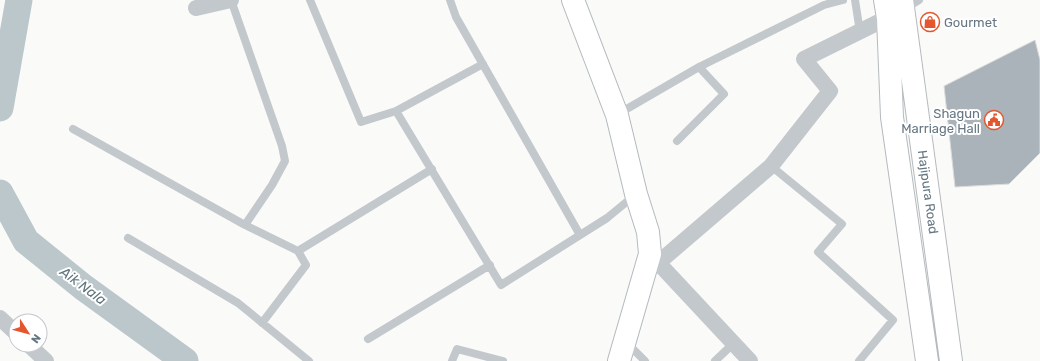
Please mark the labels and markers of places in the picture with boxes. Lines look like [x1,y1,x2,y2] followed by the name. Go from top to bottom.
[919,11,941,33] shop icon: Gourmet
[944,15,997,30] place label: Gourmet
[901,106,980,137] place label: Shagun Marriage Hall
[983,109,1005,131] public building icon: Shagun Marriage Hall

